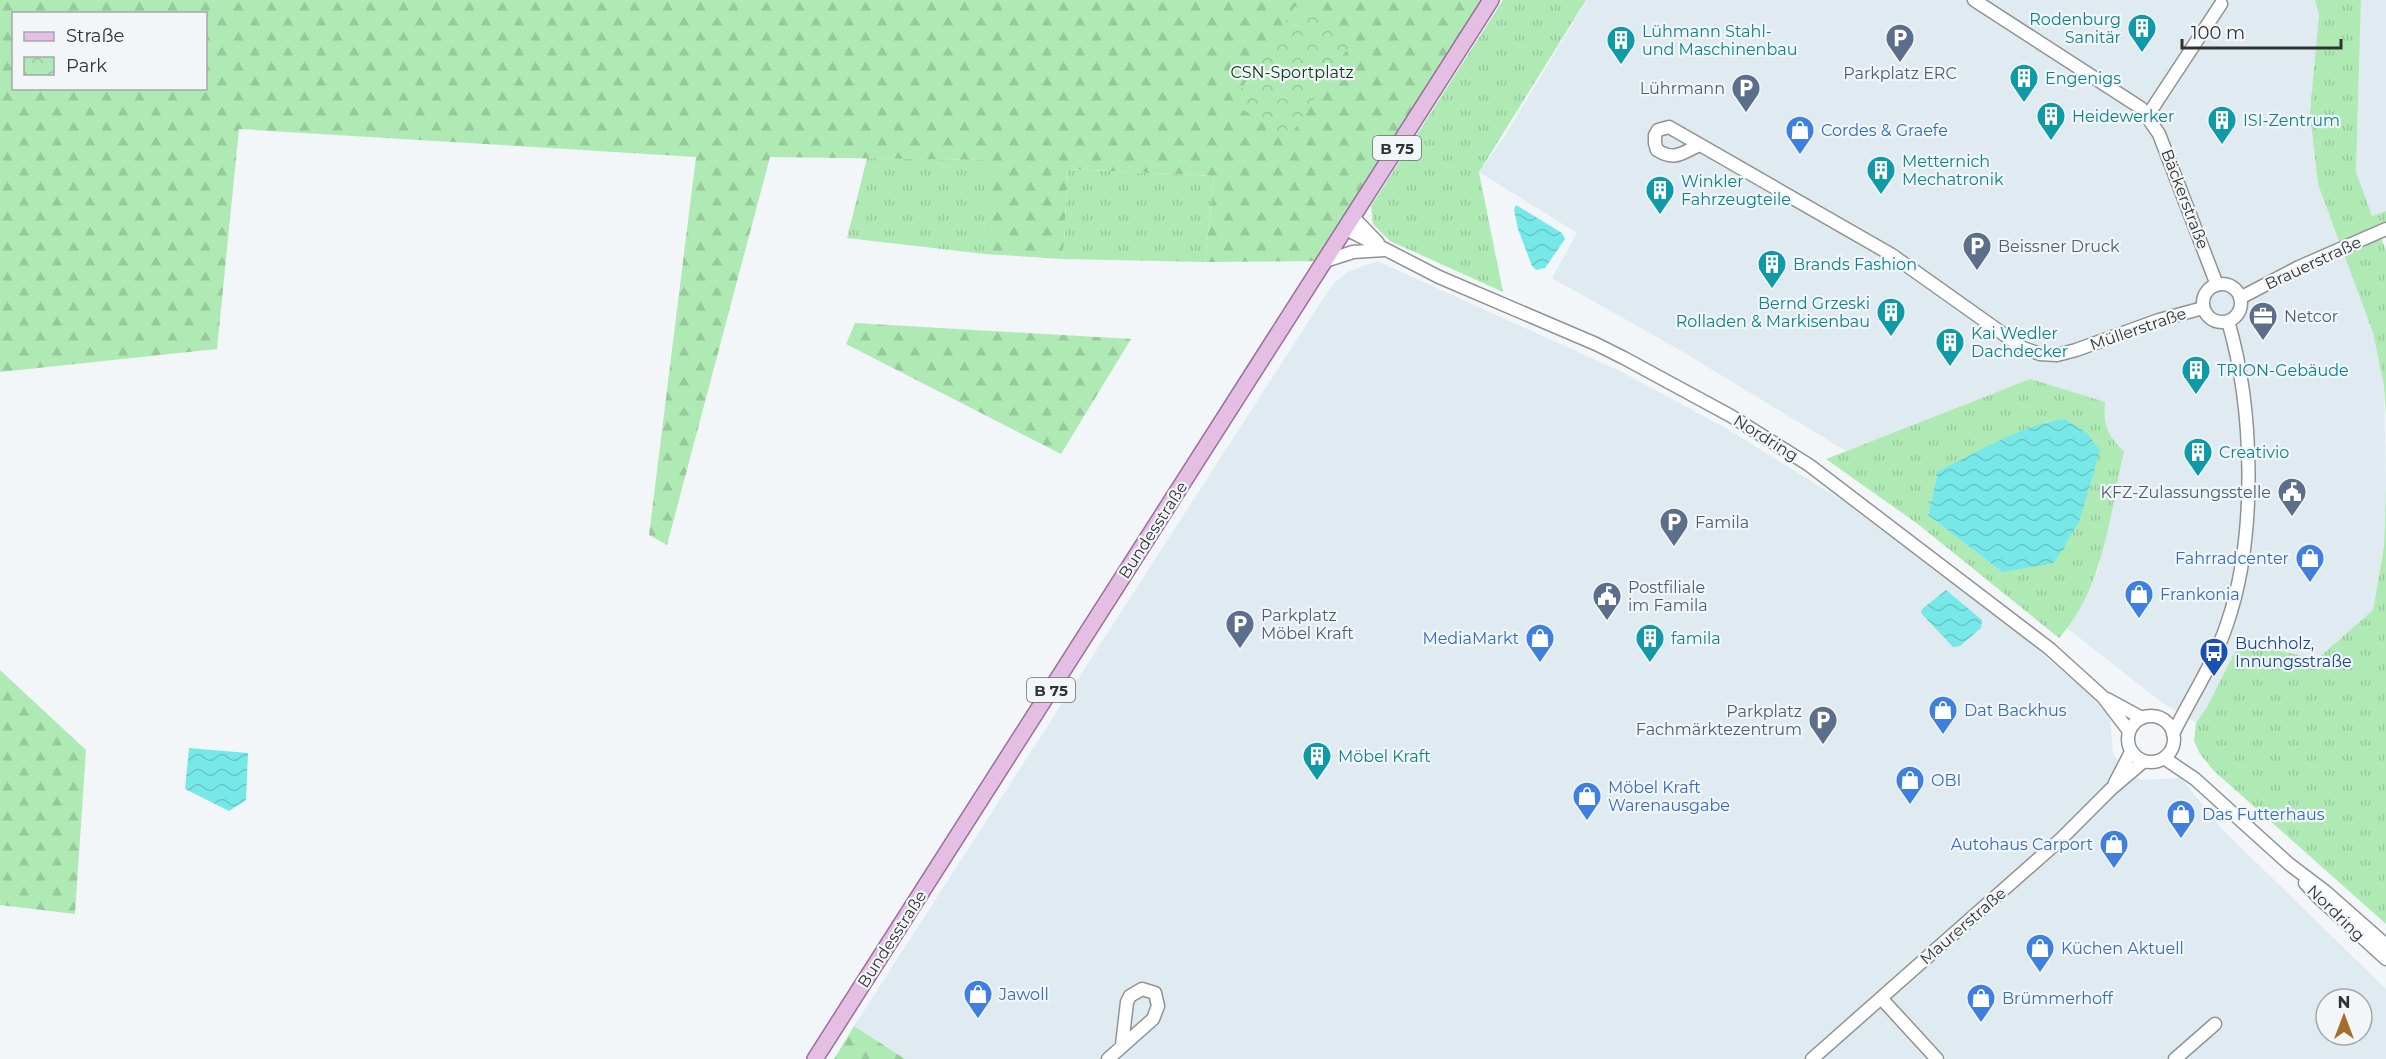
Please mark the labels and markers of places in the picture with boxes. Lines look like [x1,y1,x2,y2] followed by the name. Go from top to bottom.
[2029,10,2121,47] place label: Rodenburg Sanitär
[2126,12,2158,54] building icon: Rodenburg Sanitär
[1642,22,1797,59] place label: Lühmann Stahl- und Maschinenbau
[1884,22,1916,64] parking icon: Parkplatz ERC
[1605,24,1637,66] building icon: Lühmann Stahl- und Maschinenbau
[2008,62,2040,104] building icon: Engenigs
[1843,64,1957,83] place label: Parkplatz ERC
[2045,69,2121,88] place label: Engenigs
[1730,72,1762,114] parking icon: Lührmann
[1640,79,1725,98] place label: Lührmann
[2035,100,2067,142] building icon: Heidewerker
[2206,104,2238,146] building icon: ISI-Zentrum
[2072,107,2174,126] place label: Heidewerker
[2243,111,2340,130] place label: ISI-Zentrum
[1784,114,1816,156] shop icon: Cordes & Graefe
[1821,121,1948,140] place label: Cordes & Graefe
[1902,152,2004,189] place label: Metternich Mechatronik
[1865,154,1897,196] building icon: Metternich Mechatronik
[1681,172,1791,209] place label: Winkler Fahrzeugteile
[1644,174,1676,216] building icon: Winkler Fahrzeugteile
[1961,230,1993,272] parking icon: Beissner Druck
[1998,237,2120,256] place label: Beissner Druck
[1756,248,1788,290] building icon: Brands Fashion
[1793,255,1917,274] place label: Brands Fashion
[1676,294,1870,331] place label: Bernd Grzeski Rolladen & Markisenbau
[1875,296,1907,338] building icon: Bernd Grzeski Rolladen & Markisenbau
[2247,300,2279,342] office icon: Netcor
[2284,307,2338,326] place label: Netcor
[1971,324,2068,361] place label: Kai Wedler Dachdecker
[1934,326,1966,368] building icon: Kai Wedler Dachdecker
[2180,354,2212,396] building icon: TRION-Gebäude
[2217,361,2349,380] place label: TRION-Gebäude
[2182,436,2214,478] building icon: Creativio
[2219,443,2289,462] place label: Creativio
[2276,476,2308,518] public building icon: KFZ-Zulassungsstelle
[2101,483,2271,502] place label: KFZ-Zulassungsstelle
[1658,506,1690,548] parking icon: Famila
[1695,513,1749,532] place label: Famila
[2294,542,2326,584] shop icon: Fahrradcenter
[2175,549,2289,568] place label: Fahrradcenter
[1628,578,1708,615] place label: Postfiliale im Famila
[2123,578,2155,620] shop icon: Frankonia
[1591,580,1623,622] public building icon: Postfiliale im Famila
[2160,585,2240,604] place label: Frankonia
[1261,606,1354,643] place label: Parkplatz Möbel Kraft
[1224,608,1256,650] parking icon: Parkplatz Möbel Kraft
[1524,622,1556,664] shop icon: MediaMarkt
[1634,622,1666,664] building icon: famila
[1422,629,1519,648] place label: MediaMarkt
[1671,629,1721,648] place label: famila
[2235,634,2352,671] place label: Buchholz, Innungsstraße
[2198,636,2230,678] bus stop icon: Buchholz, Innungsstraße
[1927,694,1959,736] shop icon: Dat Backhus
[1964,701,2067,720] place label: Dat Backhus
[1636,702,1802,739] place label: Parkplatz Fachmärktezentrum
[1807,704,1839,746] parking icon: Parkplatz Fachmärktezentrum
[1301,740,1333,782] building icon: Möbel Kraft
[1338,747,1431,766] place label: Möbel Kraft
[1894,764,1926,806] shop icon: OBI
[1931,771,1961,790] place label: OBI
[1608,778,1730,815] place label: Möbel Kraft Warenausgabe
[1571,780,1603,822] shop icon: Möbel Kraft Warenausgabe
[2165,798,2197,840] shop icon: Das Futterhaus
[2202,805,2325,824] place label: Das Futterhaus
[2098,828,2130,870] shop icon: Autohaus Carport
[1951,835,2093,854] place label: Autohaus Carport
[2024,932,2056,974] shop icon: Küchen Aktuell
[2061,939,2184,958] place label: Küchen Aktuell
[962,978,994,1020] shop icon: Jawoll
[1965,982,1997,1024] shop icon: Brümmerhoff
[998,985,1049,1004] place label: Jawoll
[2002,989,2113,1008] place label: Brümmerhoff

